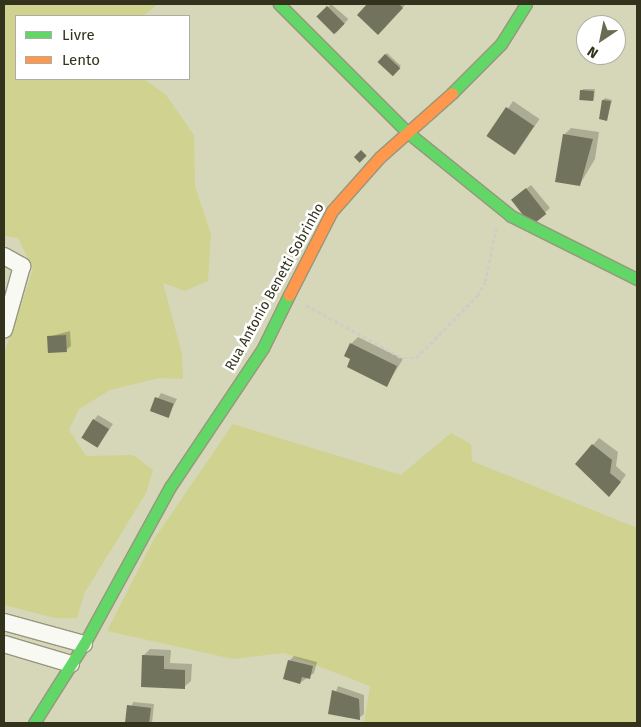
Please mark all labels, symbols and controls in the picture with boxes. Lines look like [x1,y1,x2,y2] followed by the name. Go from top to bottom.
[15,15,190,80] legend
[576,15,626,65] north arrow
[62,26,95,44] text: Livre
[584,42,602,62] text: N
[62,51,100,69] text: Lento
[222,200,328,374] street label: Rua Antonio Benetti Sobrinho

